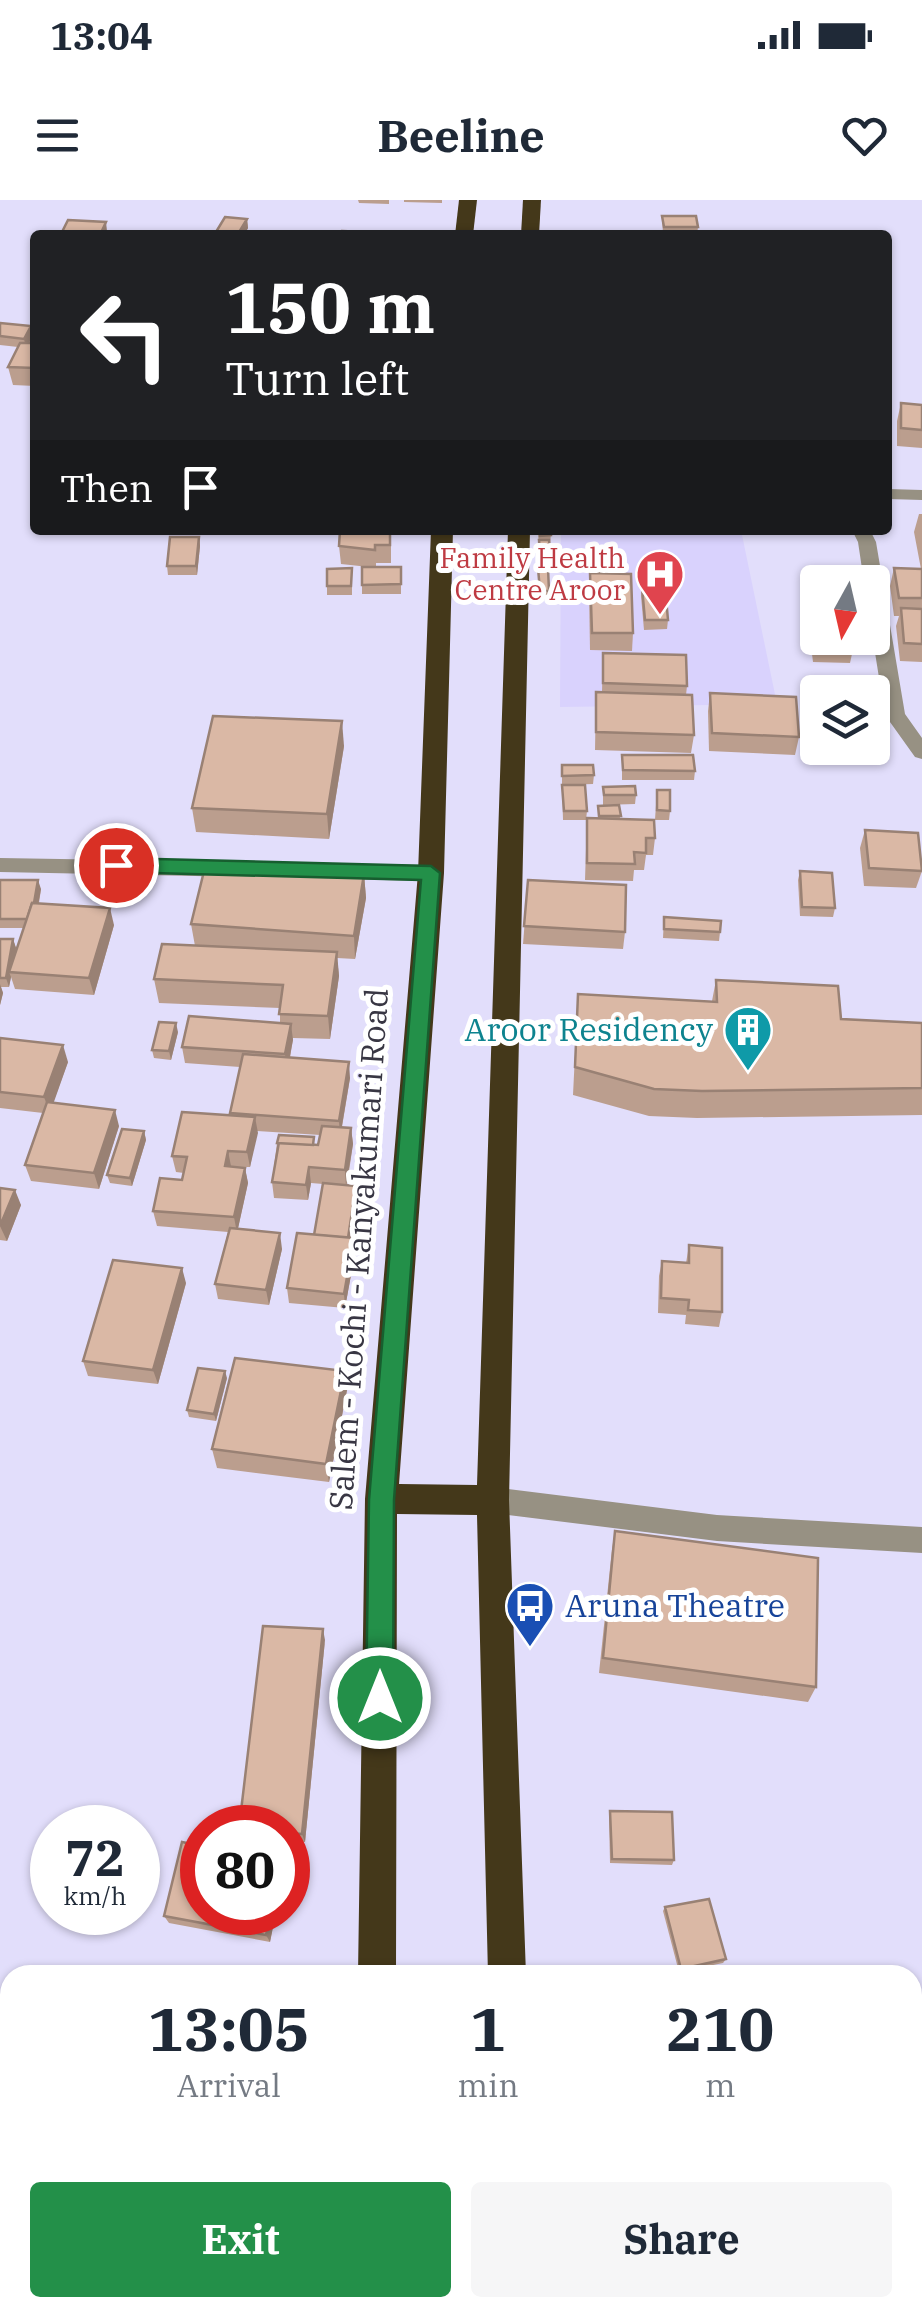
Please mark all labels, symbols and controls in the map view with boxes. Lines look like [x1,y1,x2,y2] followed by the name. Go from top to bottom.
[50,11,153,60] text: 13:04
[377,106,545,164] text: Beeline
[30,108,85,163] icon: menu
[837,108,892,163] icon: heart
[225,261,435,352] text: 150 m
[60,270,190,400] icon: left
[225,349,409,407] text: Turn left
[173,460,228,515] icon: arrive
[60,463,153,512] text: Then
[440,539,626,608] place label: Family Health Centre Aroor
[634,548,686,616] hospital icon: Family Health Centre Aroor
[800,565,890,655] north arrow
[800,565,890,765] map controls
[800,675,890,765] button: layers
[74,823,159,908] pin
[89,838,144,893] icon: arrive
[319,987,397,1511] street label: Salem - Kochi - Kanyakumari Road
[722,1004,774,1072] building icon: Aroor Residency
[464,1008,714,1050] place label: Aroor Residency
[504,1580,556,1648] bus stop icon: Aruna Theatre
[565,1584,785,1626] place label: Aruna Theatre
[328,1646,432,1750] position arrow
[180,1805,310,1935] speed limit sign: 80
[65,1825,125,1890] text: 72
[63,1879,127,1912] text: km/h
[148,1989,310,2068] text: 13:05
[470,1989,506,2068] text: 1
[666,1989,774,2068] text: 210
[177,2064,281,2106] text: Arrival
[458,2064,519,2106] text: min
[705,2064,736,2106] text: m
[30,2182,451,2297] button: Exit
[471,2182,892,2297] button: Share

